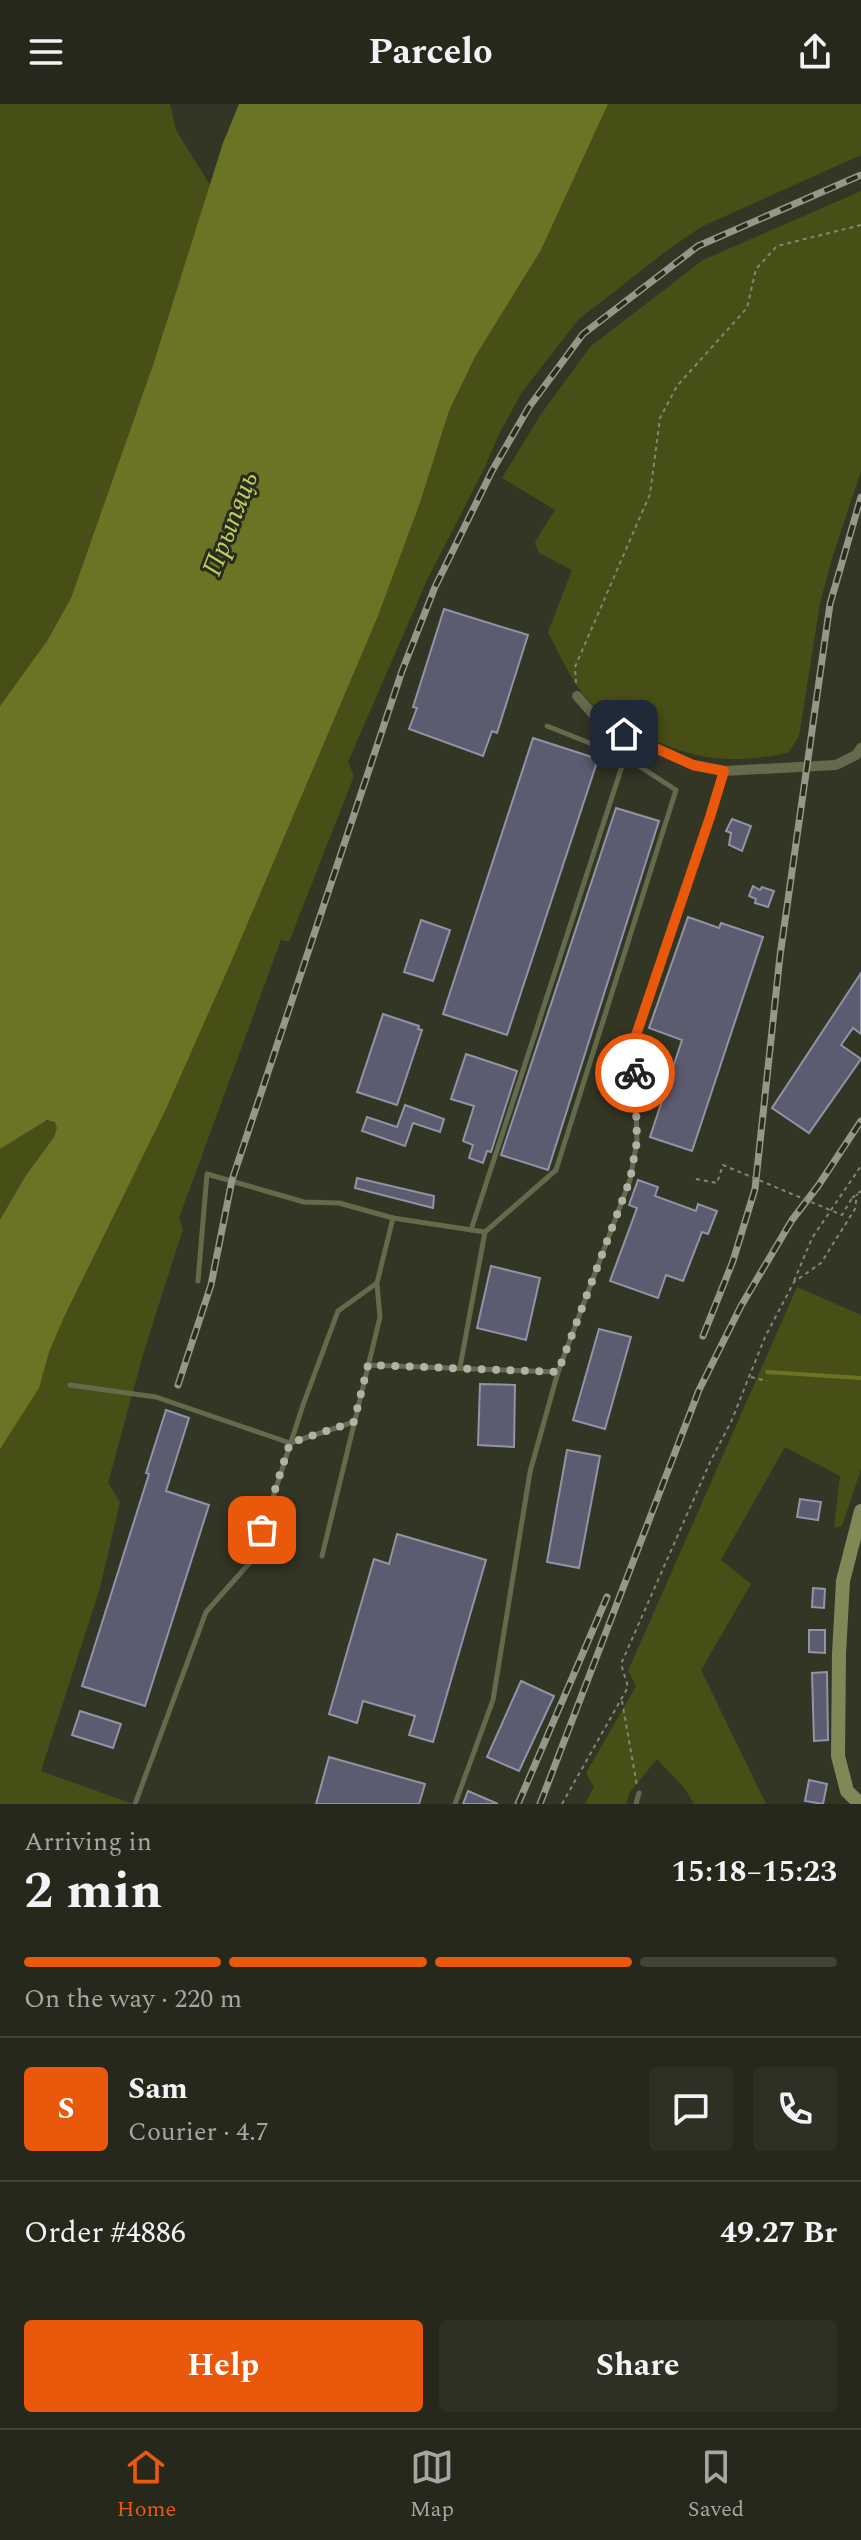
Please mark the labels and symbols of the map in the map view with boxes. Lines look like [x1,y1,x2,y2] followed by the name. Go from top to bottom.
[191,465,270,582] water label: Прыпяць
[590,700,658,768] pin
[595,1033,675,1113] courier
[228,1496,296,1564] pin

